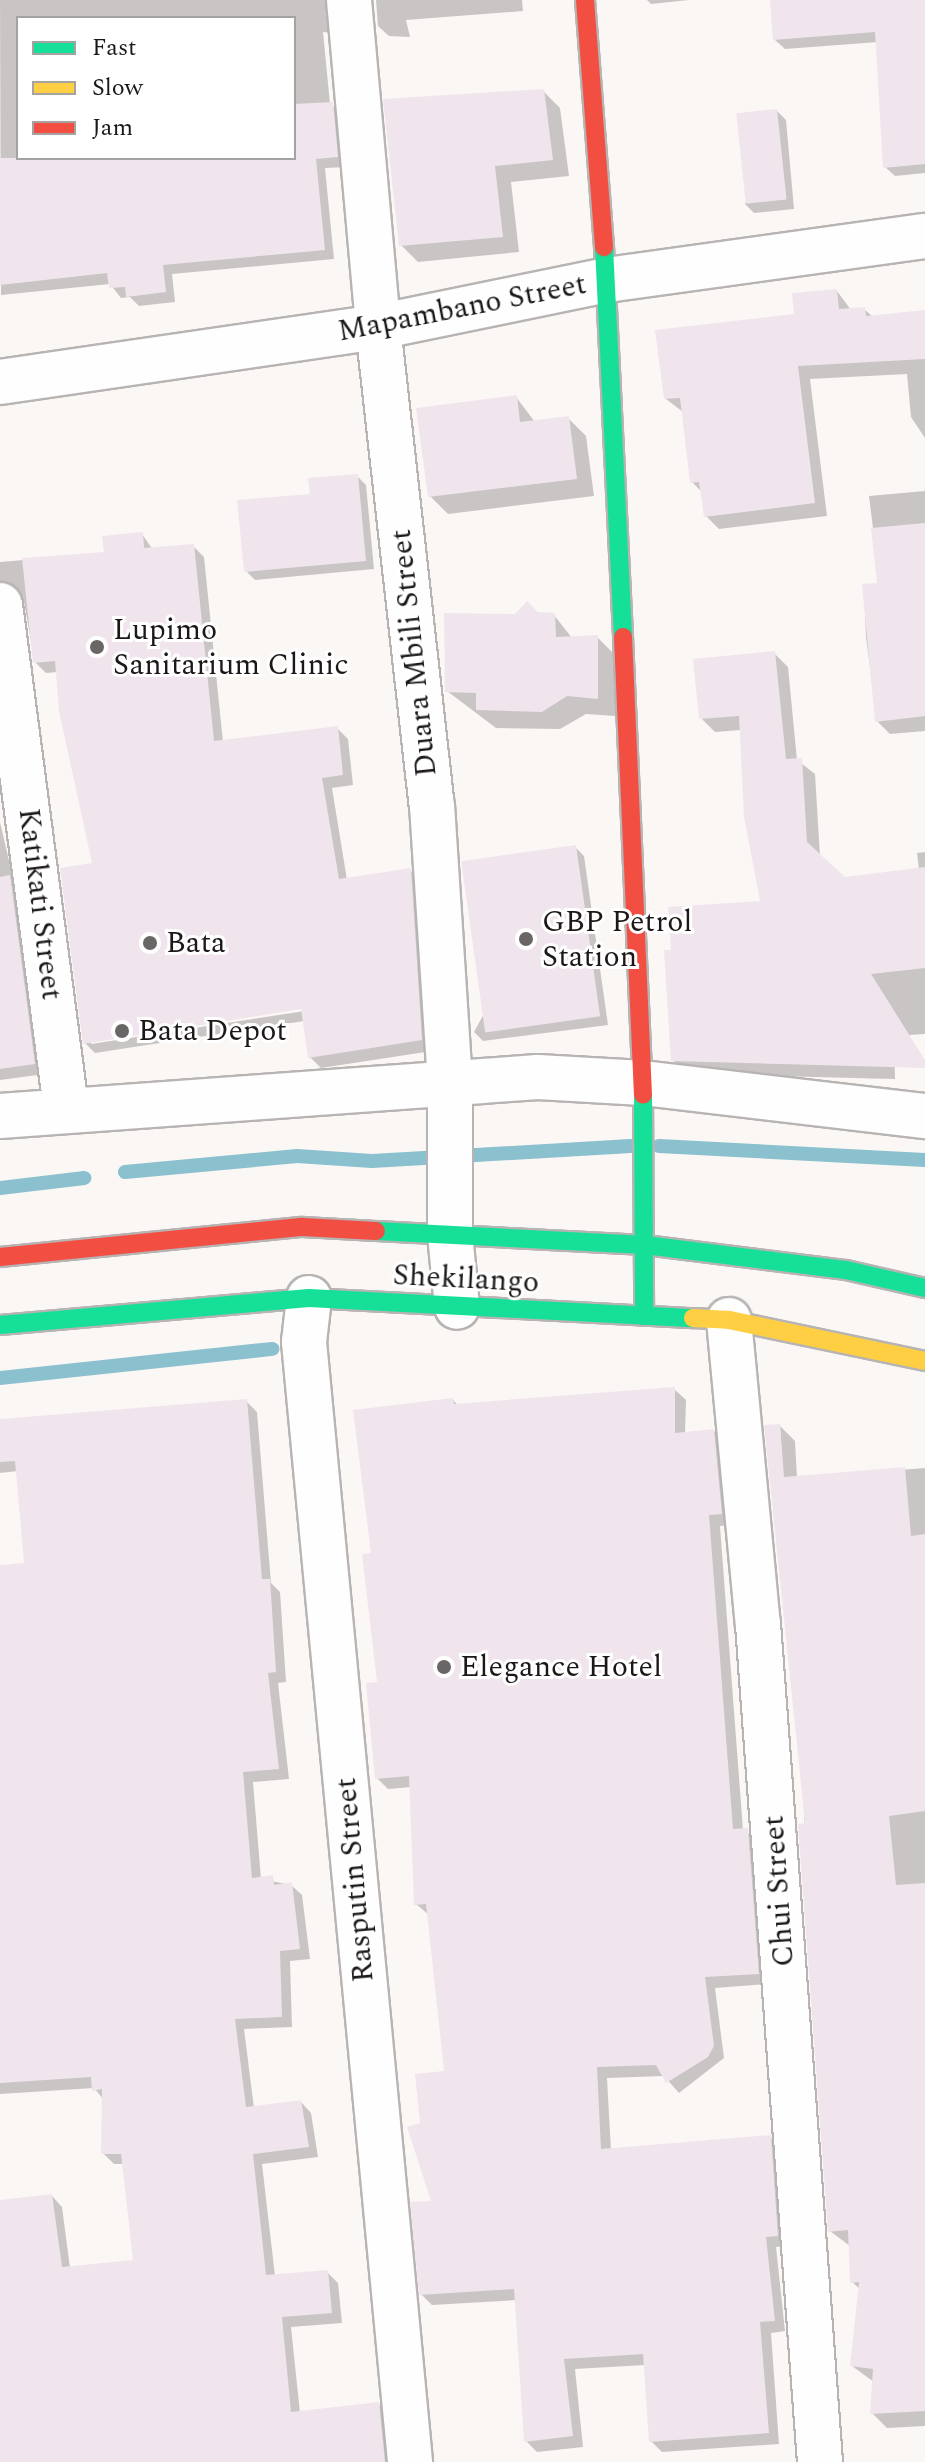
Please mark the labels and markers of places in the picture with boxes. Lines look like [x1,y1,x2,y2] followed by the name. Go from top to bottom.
[113,612,349,682] place label: Lupimo Sanitarium Clinic
[88,638,106,656] marker: Lupimo Sanitarium Clinic
[542,904,692,974] place label: GBP Petrol Station
[166,925,226,961] place label: Bata
[517,930,535,948] marker: GBP Petrol Station
[141,934,159,952] marker: Bata
[138,1013,287,1049] place label: Bata Depot
[113,1022,131,1040] marker: Bata Depot
[460,1649,662,1685] place label: Elegance Hotel
[435,1658,453,1676] marker: Elegance Hotel

